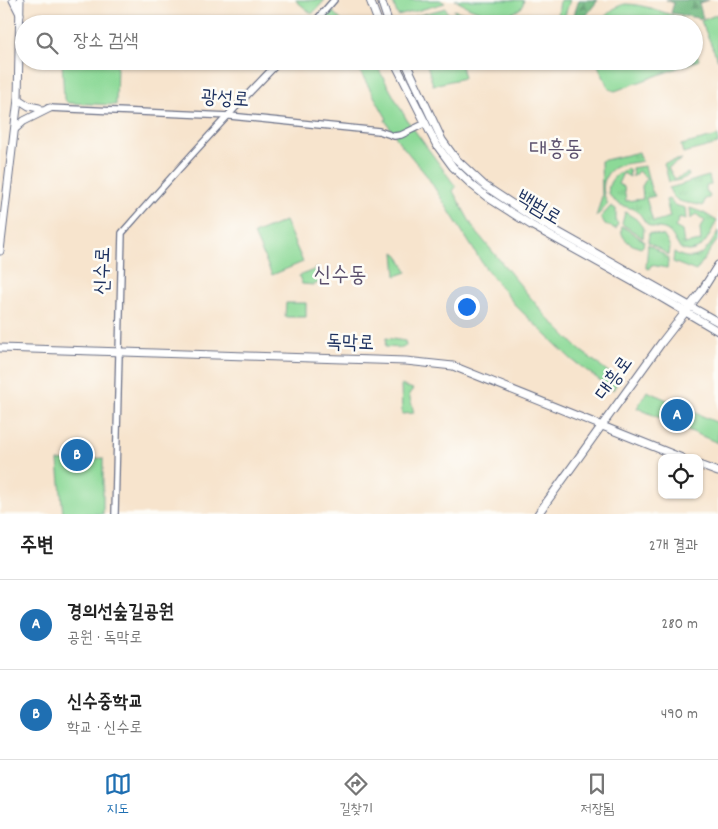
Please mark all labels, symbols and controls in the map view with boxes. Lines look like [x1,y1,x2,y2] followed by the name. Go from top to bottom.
[15,15,703,70] search box
[33,29,61,57] icon: search
[73,29,139,56] text: 장소 검색
[200,84,250,116] street label: 광성로
[529,135,583,166] district label: 대흥동
[510,185,566,233] street label: 백범로
[89,246,119,296] street label: 신수로
[313,261,367,292] district label: 신수동
[454,294,480,320] your location
[325,329,375,359] street label: 독막로
[589,351,641,407] street label: 대흥로
[661,396,693,434] pin: A
[61,436,93,474] pin: B
[658,454,703,499] map controls
[658,454,703,499] button: locate
[20,532,54,562] text: 주변
[649,535,698,558] text: 2개 결과
[67,600,174,627] text: 경의선숲길공원
[32,613,40,636] text: A
[661,613,698,636] text: 280 m
[67,627,142,650] text: 공원 · 독막로
[67,690,143,717] text: 신수중학교
[32,703,40,726] text: B
[661,703,698,726] text: 490 m
[67,717,142,740] text: 학교 · 신수로
[104,770,132,820] tab: 지도
[339,770,373,820] tab: 길찾기
[580,770,614,820] tab: 저장됨

